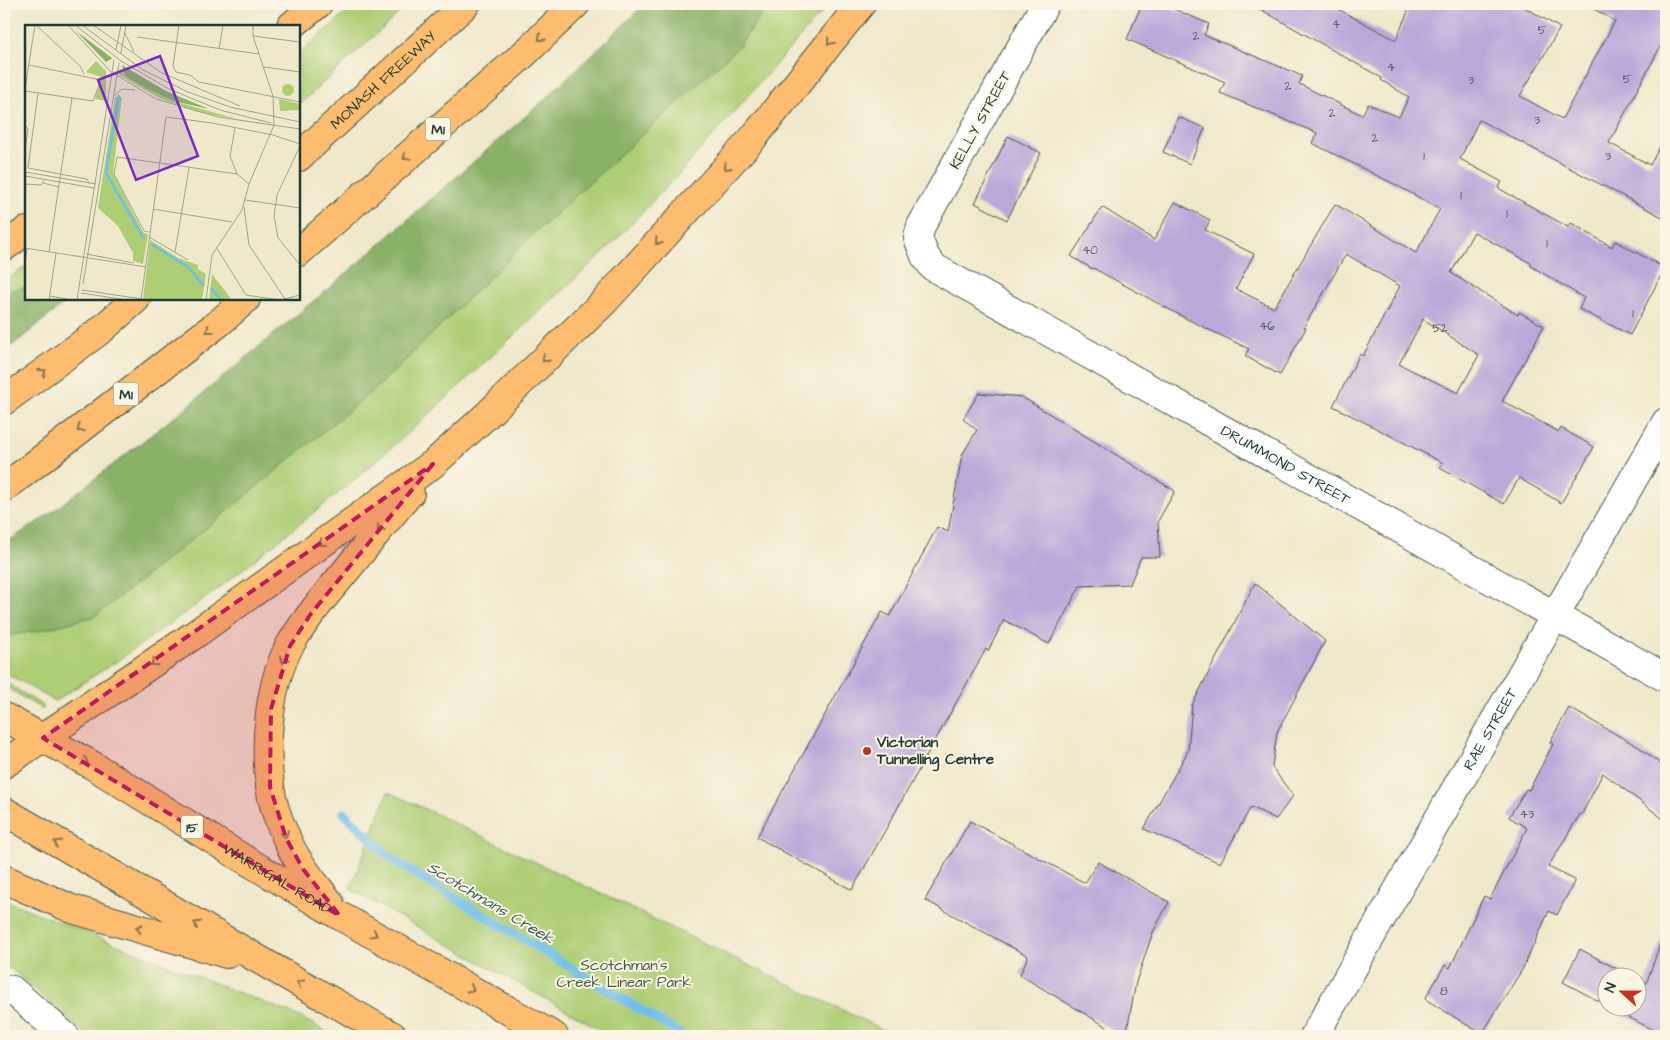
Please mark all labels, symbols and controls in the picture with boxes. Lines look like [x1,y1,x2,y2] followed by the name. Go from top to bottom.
[1332,16,1340,33] house number: 4
[1538,22,1547,39] house number: 5
[25,25,300,300] inset map
[326,26,441,134] street label: MONASH FREEWAY
[1193,28,1200,45] house number: 2
[537,32,546,41] one-way arrow
[828,36,836,45] one-way arrow
[1387,59,1395,76] house number: 4
[945,67,1016,173] street label: KELLY STREET
[1623,71,1632,88] house number: 5
[1468,72,1474,89] house number: 3
[1285,78,1292,95] house number: 2
[1329,105,1336,122] house number: 2
[1534,112,1540,129] house number: 3
[426,118,450,140] road number: M1
[1372,130,1379,147] house number: 2
[1423,148,1425,165] house number: 1
[1605,148,1611,165] house number: 3
[403,152,412,161] one-way arrow
[724,162,733,171] one-way arrow
[1460,187,1462,204] house number: 1
[1506,205,1508,222] house number: 1
[1546,235,1548,252] house number: 1
[655,237,664,246] one-way arrow
[1082,242,1098,259] house number: 40
[1632,305,1634,322] house number: 1
[1259,318,1275,335] house number: 46
[1432,320,1448,337] house number: 52
[206,325,215,333] one-way arrow
[542,353,551,362] one-way arrow
[37,369,47,378] one-way arrow
[114,382,138,406] road number: M1
[1217,420,1355,510] street label: DRUMMOND STREET
[77,424,86,432] one-way arrow
[377,523,385,532] one-way arrow
[319,538,328,546] one-way arrow
[280,655,290,663] one-way arrow
[150,657,159,666] one-way arrow
[1458,683,1523,774] street label: RAE STREET
[876,732,994,772] place label: Victorian Tunnelling Centre
[861,745,873,757] marker: Victorian Tunnelling Centre
[80,756,89,766] one-way arrow
[1520,806,1534,823] house number: 43
[181,816,203,839] road number: 15
[278,829,289,838] one-way arrow
[53,839,62,849] one-way arrow
[219,839,336,920] street label: WARRIGAL ROAD
[423,856,559,950] water label: Scotchmans Creek
[194,921,203,931] one-way arrow
[135,924,143,934] one-way arrow
[369,928,378,938] one-way arrow
[556,955,692,993] park label: Scotchman's Creek Linear Park
[1598,968,1648,1018] north arrow
[296,979,305,989] one-way arrow
[1600,980,1622,995] text: N
[466,982,475,992] one-way arrow
[1440,983,1448,1000] house number: 8

